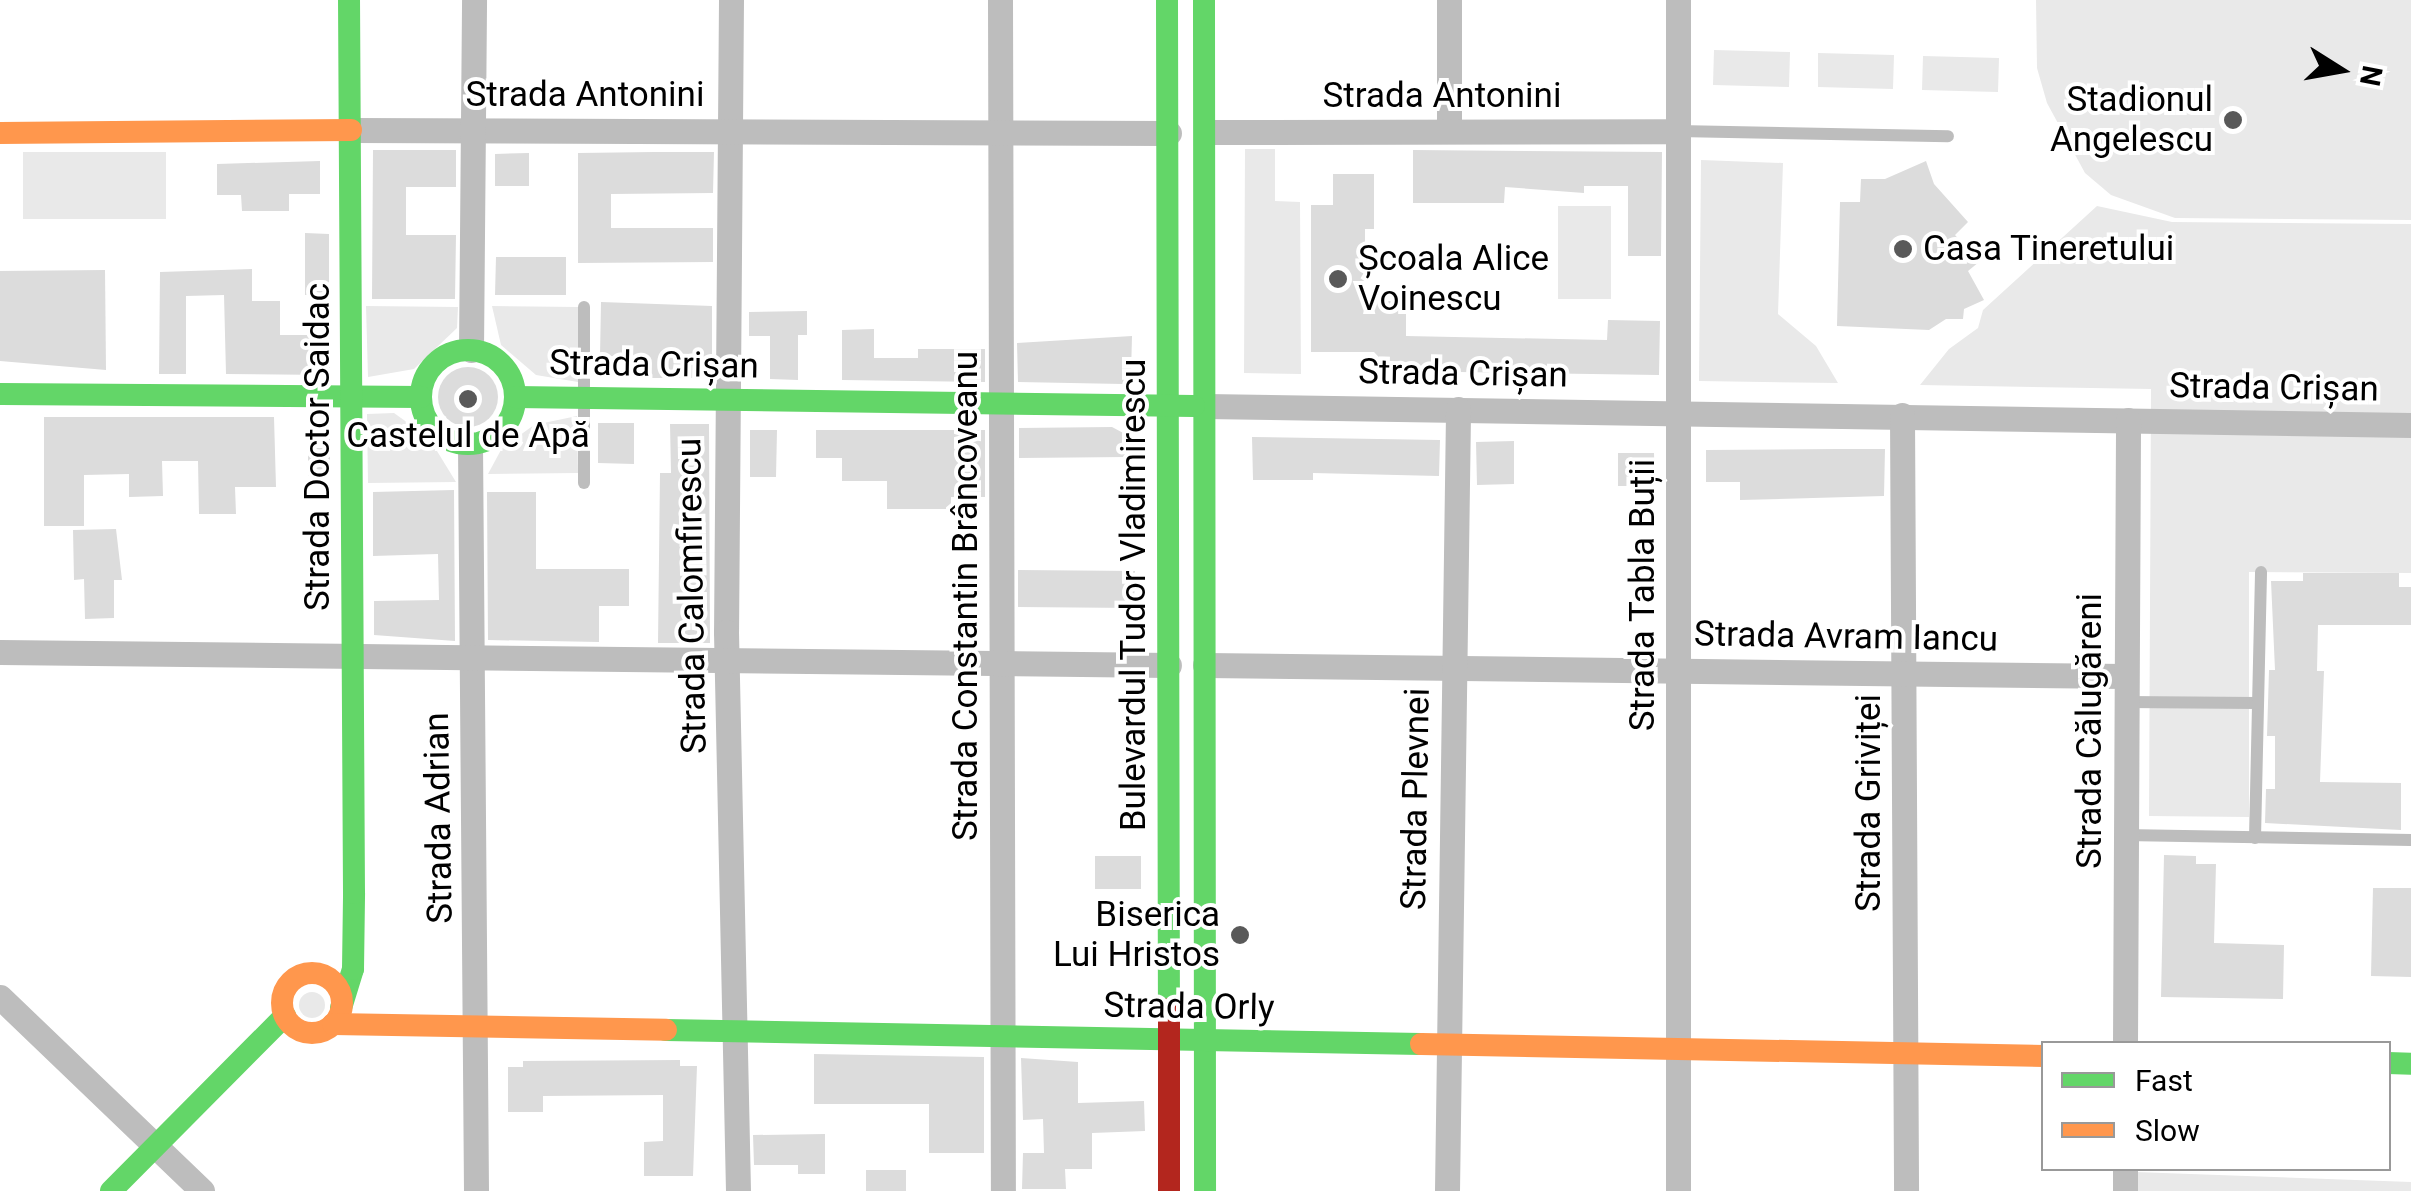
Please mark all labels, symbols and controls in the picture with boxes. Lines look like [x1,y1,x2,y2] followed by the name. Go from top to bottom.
[2291,20,2391,120] north arrow
[2353,63,2389,89] text: N
[466,74,704,116] street label: Strada Antonini
[1323,75,1561,117] street label: Strada Antonini
[2050,79,2213,161] place label: Stadionul Angelescu
[2222,109,2244,131] marker: Stadionul Angelescu
[1923,228,2175,270] place label: Casa Tineretului
[1358,238,1549,320] place label: Școala Alice Voinescu
[1892,238,1914,260] marker: Casa Tineretului
[1327,268,1349,290] marker: Școala Alice Voinescu
[297,283,339,611] street label: Strada Doctor Saidac
[549,342,759,388] street label: Strada Crișan
[945,351,987,841] street label: Strada Constantin Brâncoveanu
[1358,351,1568,397] street label: Strada Crișan
[1113,358,1155,832] street label: Bulevardul Tudor Vladimirescu
[2169,365,2379,411] street label: Strada Crișan
[457,388,479,410] marker: Castelul de Apă
[346,415,590,457] place label: Castelul de Apă
[668,438,716,754] street label: Strada Calomfirescu
[1622,458,1664,732] street label: Strada Tabla Buții
[2069,593,2111,869] street label: Strada Călugăreni
[1694,613,1998,661] street label: Strada Avram Iancu
[1393,688,1439,910] street label: Strada Plevnei
[1848,694,1890,912] street label: Strada Griviței
[416,712,462,924] street label: Strada Adrian
[1053,894,1220,976] place label: Biserica Lui Hristos
[1229,924,1251,946] marker: Biserica Lui Hristos
[1103,985,1275,1029] street label: Strada Orly
[2041,1041,2391,1171] legend
[2135,1063,2193,1098] text: Fast
[2135,1113,2200,1148] text: Slow

